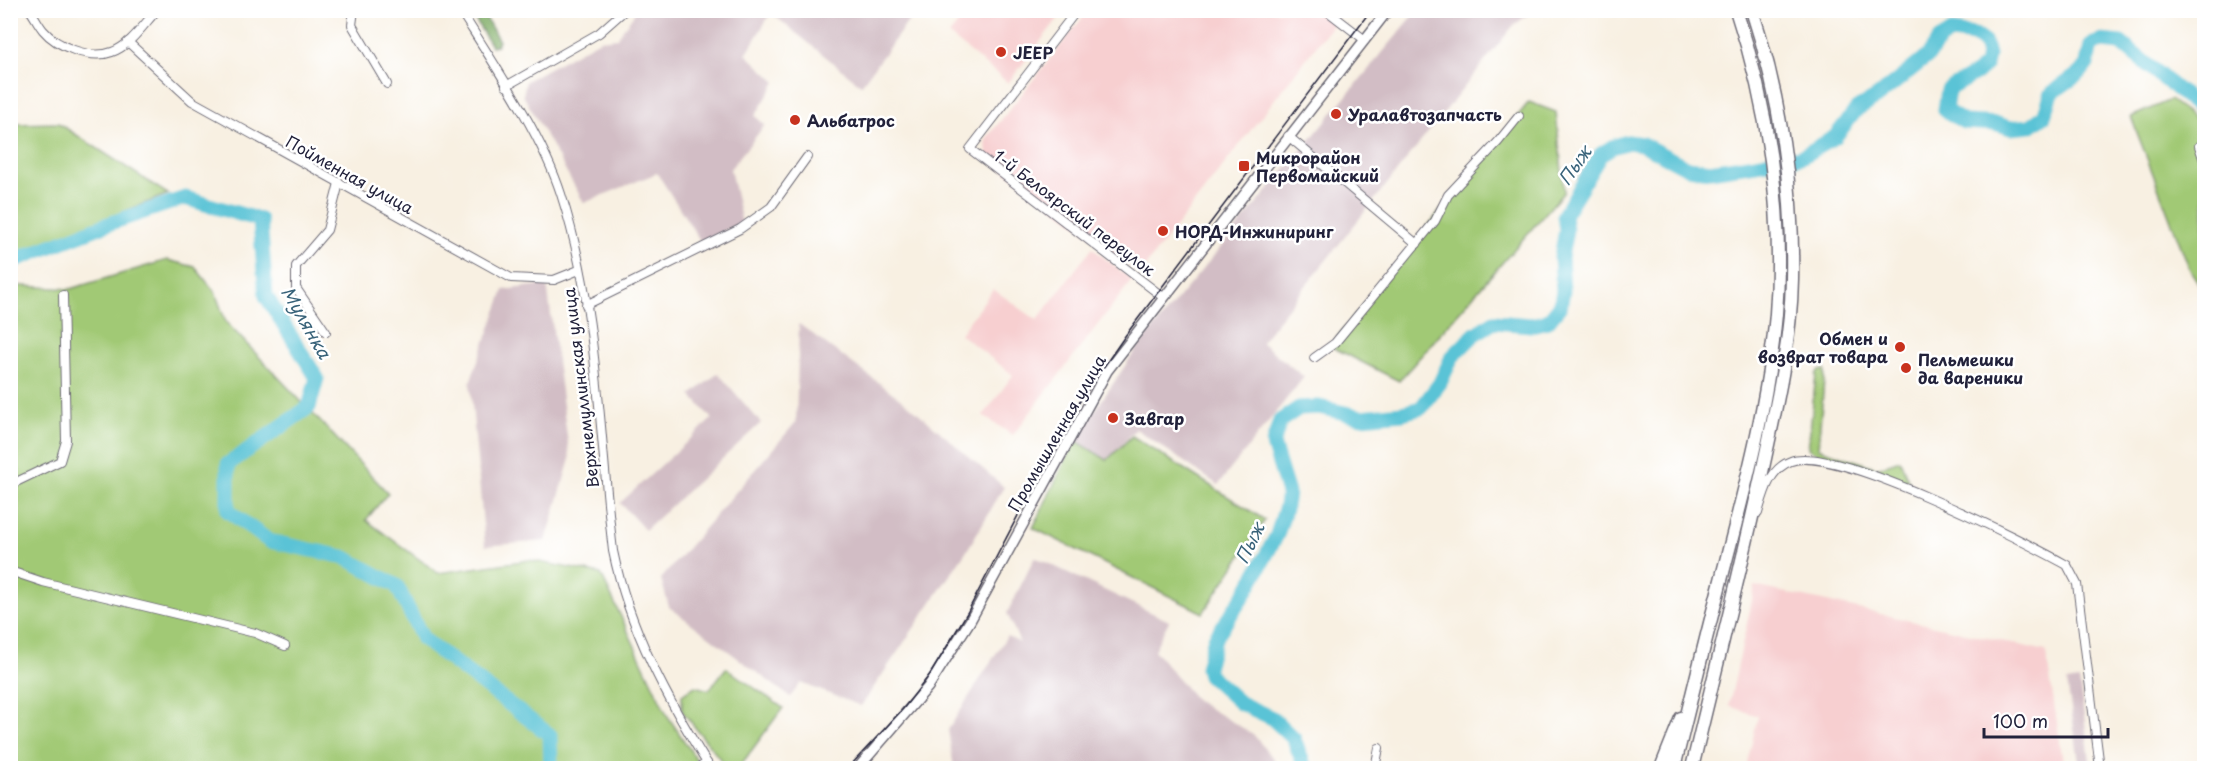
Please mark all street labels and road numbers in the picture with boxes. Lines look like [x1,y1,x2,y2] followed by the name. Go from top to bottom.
[282,129,418,219] street label: Пойменная улица
[989,143,1161,281] street label: 1-й Белоярский переулок
[556,287,604,489] street label: Верхнемуллинская улица
[1001,350,1111,516] street label: Промышленная улица

